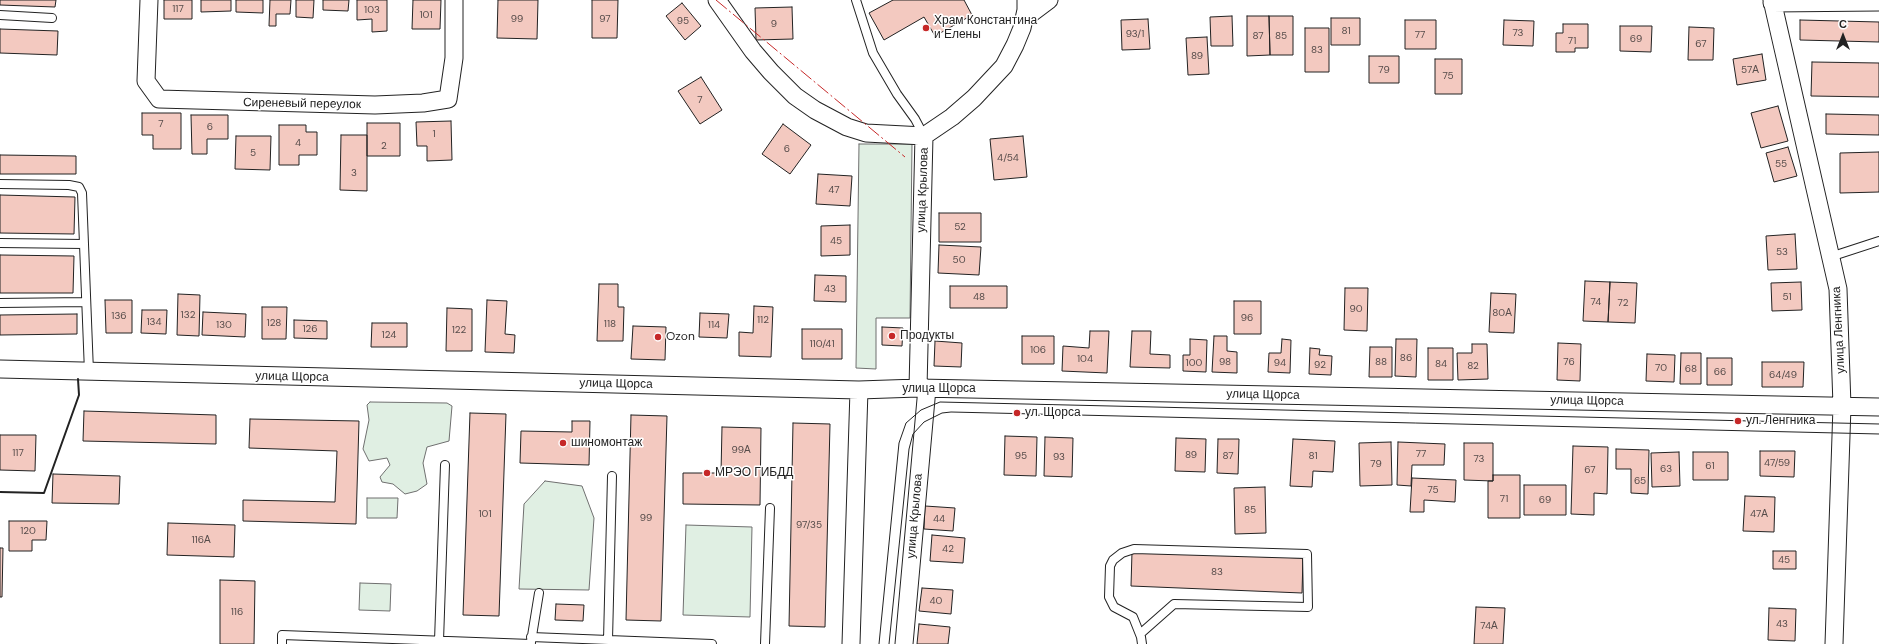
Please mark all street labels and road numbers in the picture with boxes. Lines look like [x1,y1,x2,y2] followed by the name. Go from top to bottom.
[243,96,361,112] street label: Сиреневый переулок
[914,147,932,233] street label: улица Крылова
[1830,286,1848,374] street label: улица Ленгника
[255,369,329,385] street label: улица Щорса
[579,376,653,392] street label: улица Щорса
[902,382,976,396] street label: улица Щорса
[1226,387,1300,403] street label: улица Щорса
[1550,393,1624,409] street label: улица Щорса
[904,473,926,559] street label: улица Крылова

